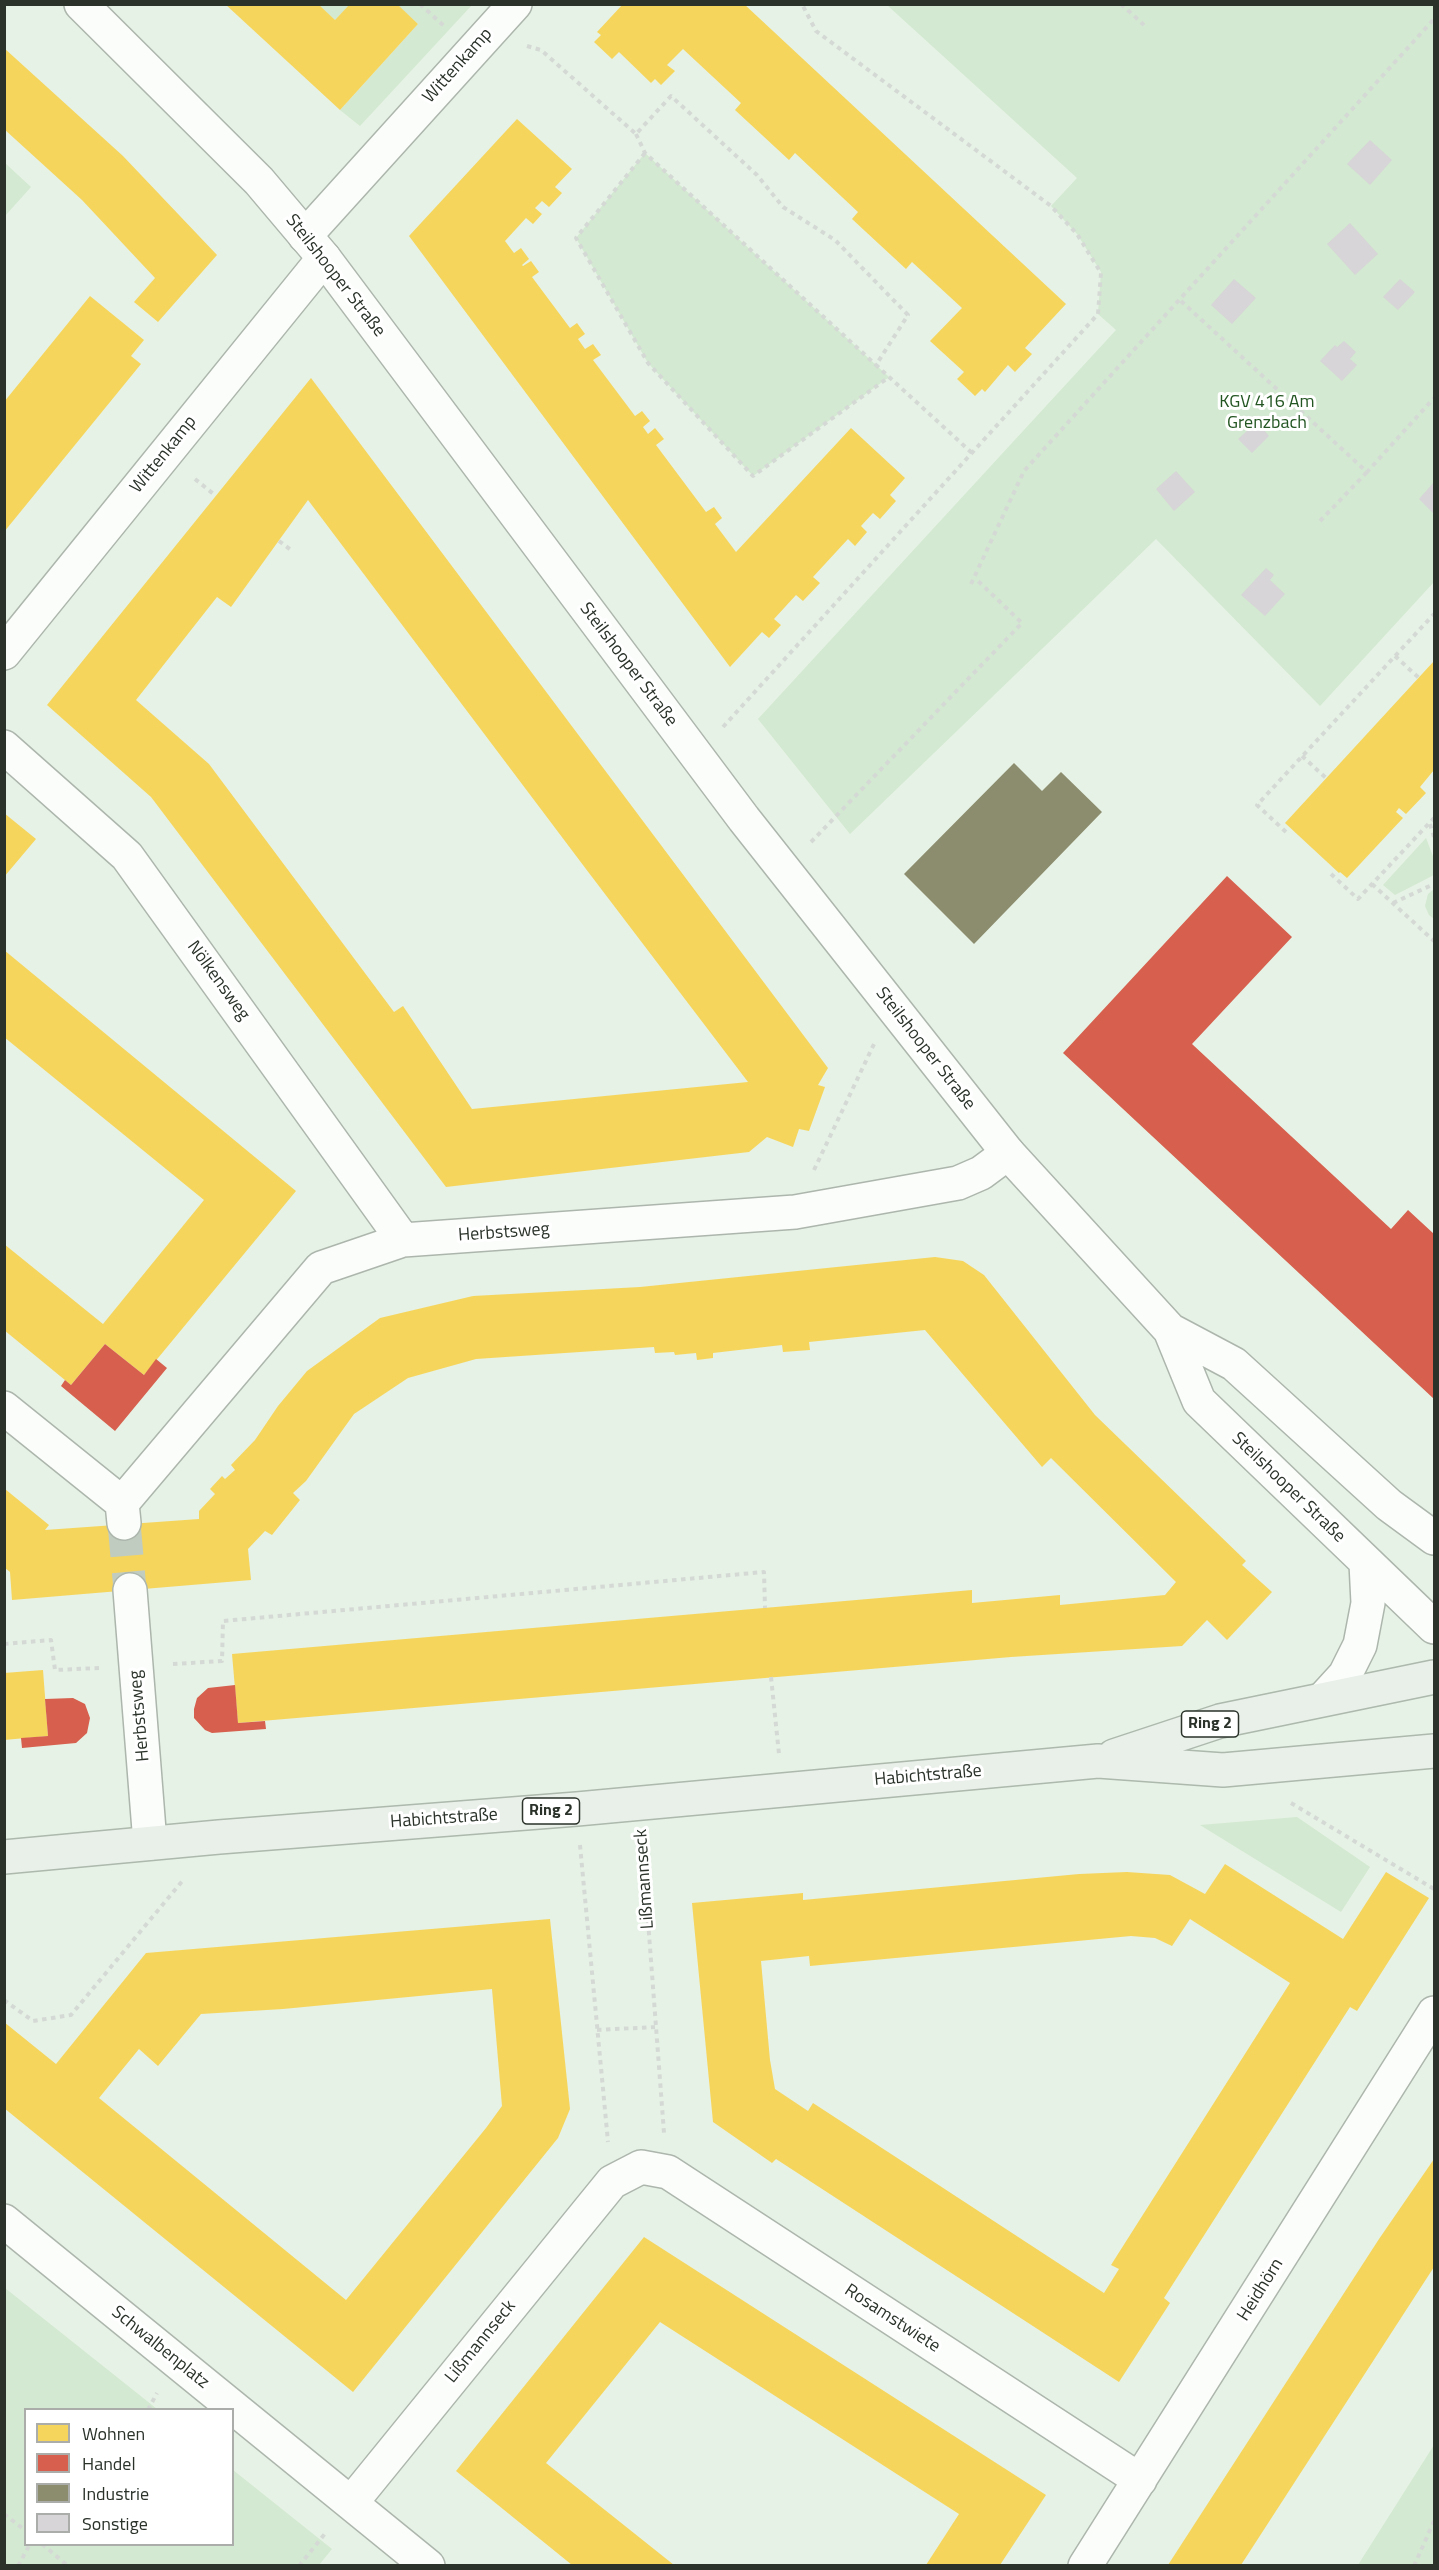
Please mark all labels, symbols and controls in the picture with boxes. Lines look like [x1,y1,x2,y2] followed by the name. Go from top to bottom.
[419,24,497,108] street label: Wittenkamp
[280,210,390,342] street label: Steilshooper Straße
[1219,392,1315,434] park label: KGV 416 Am Grenzbach
[126,412,202,498] street label: Wittenkamp
[574,599,682,731] street label: Steilshooper Straße
[182,937,254,1025] street label: Nölkensweg
[870,983,980,1115] street label: Steilshooper Straße
[457,1219,551,1247] street label: Herbstsweg
[1227,1428,1349,1548] street label: Steilshooper Straße
[125,1669,155,1763] street label: Herbstsweg
[1182,1711,1238,1737] road number: Ring 2
[873,1761,983,1791] street label: Habichtstraße
[522,1798,580,1824] road number: Ring 2
[390,1804,498,1834] street label: Habichtstraße
[631,1828,659,1930] street label: Lißmannseck
[1233,2255,1289,2325] street label: Heidhörn
[840,2280,944,2358] street label: Rosamstwiete
[441,2296,521,2388] street label: Lißmannseck
[107,2302,213,2394] street label: Schwalbenplatz
[24,2408,234,2546] legend
[82,2420,145,2447] text: Wohnen
[82,2450,136,2477] text: Handel
[82,2480,149,2507] text: Industrie
[82,2510,148,2537] text: Sonstige

